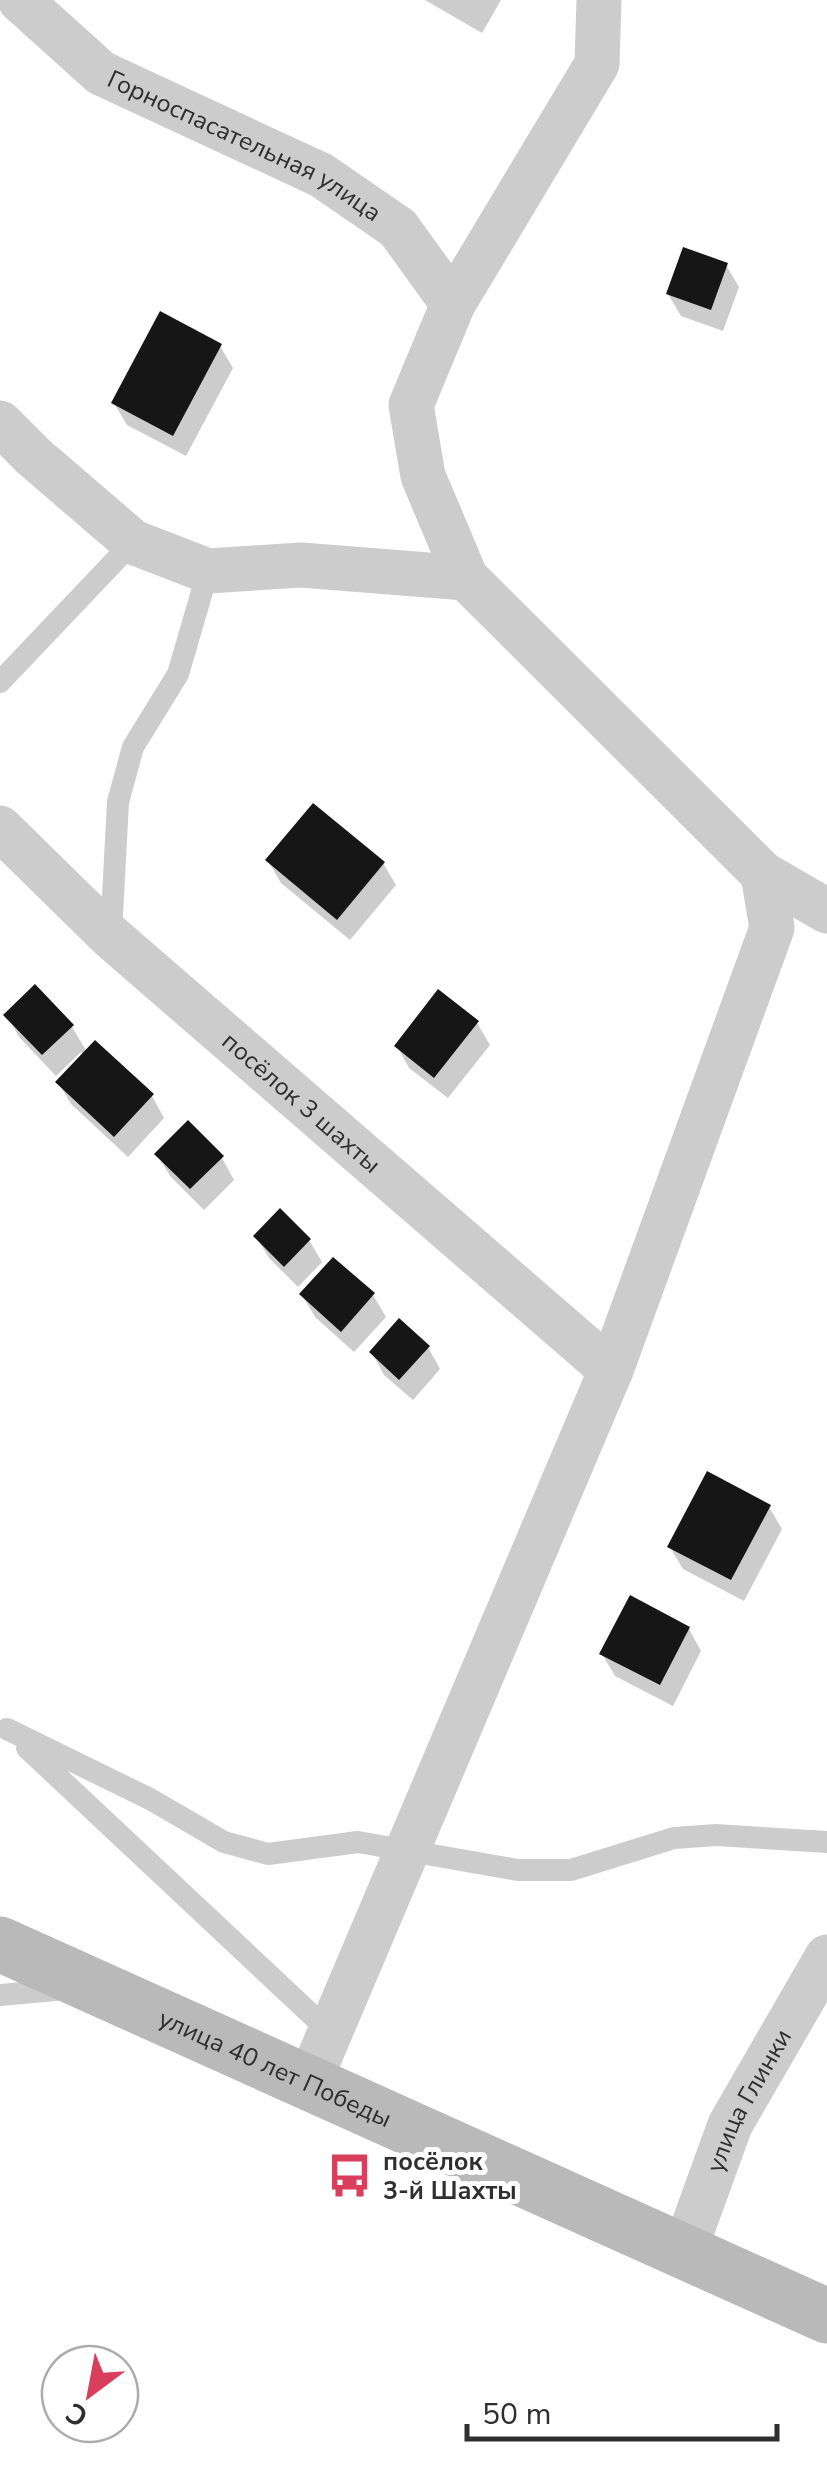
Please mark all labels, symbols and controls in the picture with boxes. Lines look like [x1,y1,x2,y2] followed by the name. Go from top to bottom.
[102,62,388,230] street label: Горноспасательная улица
[214,1025,388,1181] street label: посёлок 3 шахты
[153,2002,397,2136] street label: улица 40 лет Победы
[698,2023,800,2177] street label: улица Глинки
[383,2145,517,2208] place label: посёлок 3-й Шахты
[326,2151,374,2199] bus stop icon: посёлок 3-й Шахты
[40,2344,140,2444] north arrow
[467,2379,777,2441] scale bar
[59,2393,95,2436] text: С
[482,2394,551,2435] text: 50 m

